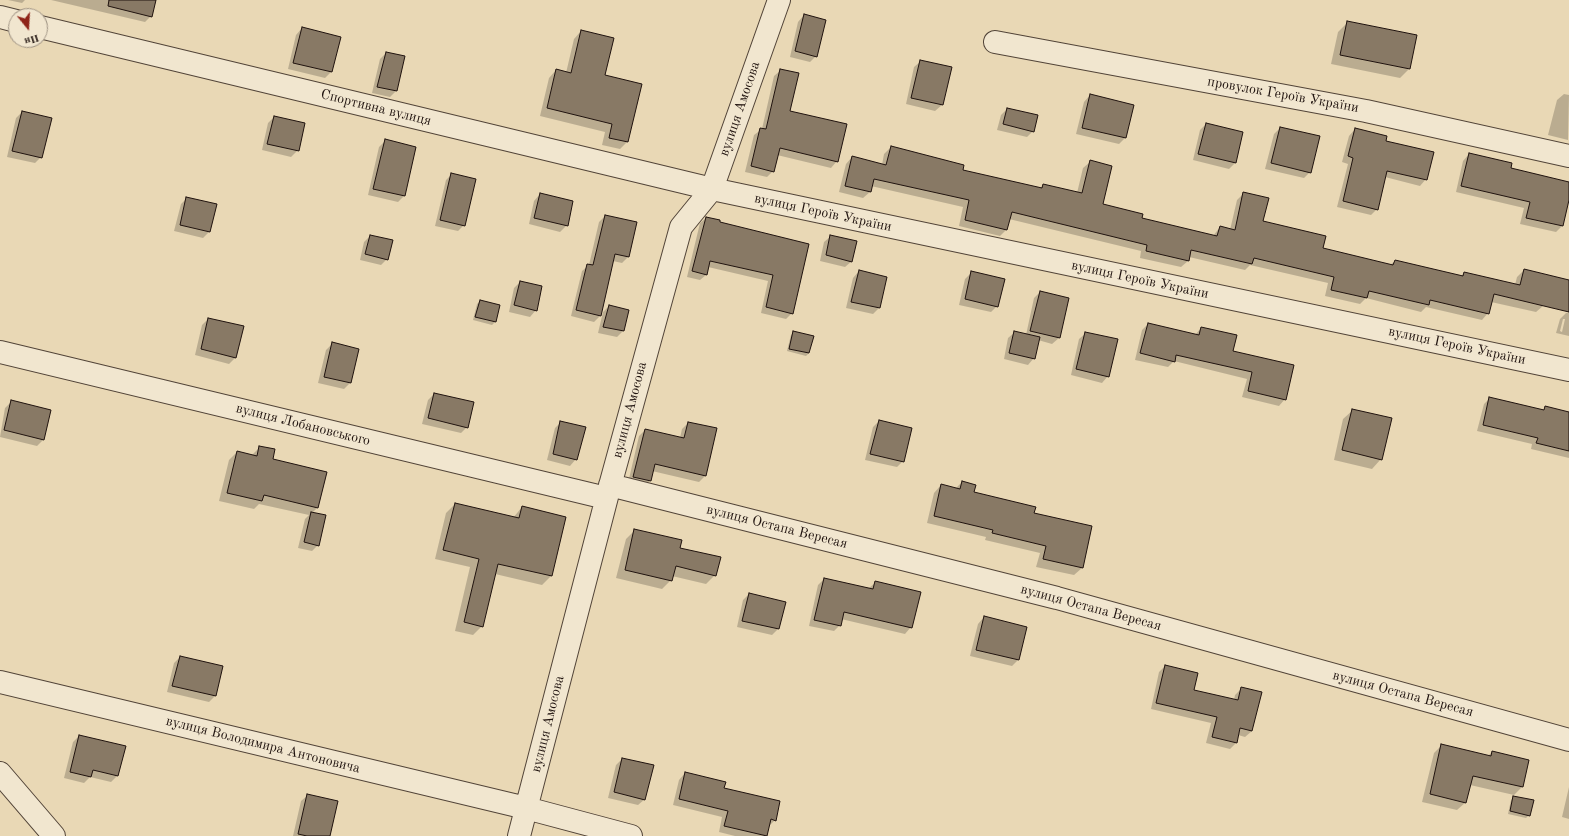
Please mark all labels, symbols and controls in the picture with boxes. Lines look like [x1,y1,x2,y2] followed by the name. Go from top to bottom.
[8,8,48,48] north arrow
[23,31,40,47] text: Пн
[716,59,764,159] street label: вулиця Амосова
[1206,73,1360,117] street label: провулок Героїв України
[319,86,433,130] street label: Спортивна вулиця
[753,190,893,236] street label: вулиця Героїв України
[1070,257,1210,303] street label: вулиця Героїв України
[1387,323,1527,369] street label: вулиця Героїв України
[609,360,651,460] street label: вулиця Амосова
[234,400,372,450] street label: вулиця Лобановського
[705,501,849,553] street label: вулиця Остапа Вересая
[1019,581,1163,635] street label: вулиця Остапа Вересая
[1331,667,1475,721] street label: вулиця Остапа Вересая
[528,674,568,774] street label: вулиця Амосова
[164,713,362,777] street label: вулиця Володимира Антоновича

